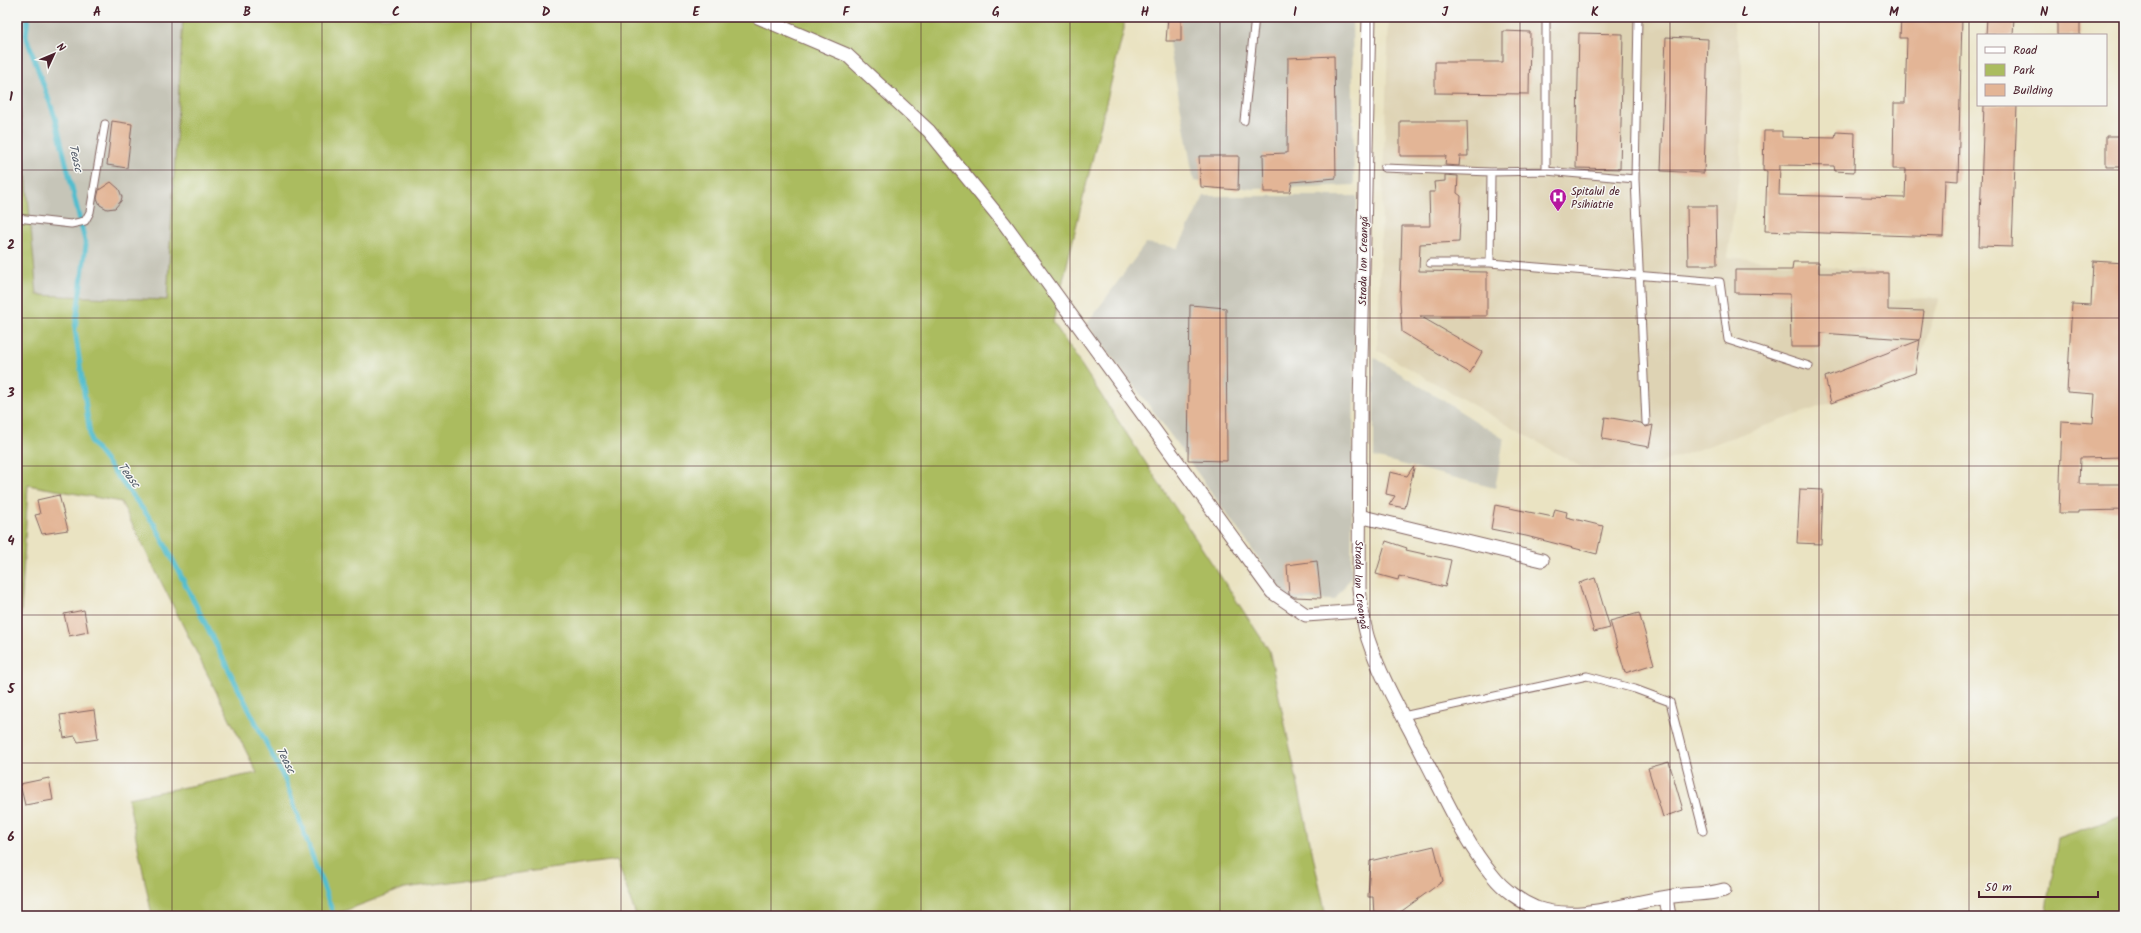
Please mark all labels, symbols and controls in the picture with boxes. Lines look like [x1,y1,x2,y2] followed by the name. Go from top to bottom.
[93,2,101,23] text: A
[243,2,251,23] text: B
[392,2,400,23] text: C
[542,2,551,23] text: D
[692,2,700,23] text: E
[842,2,850,23] text: F
[992,2,1000,23] text: G
[1141,2,1150,23] text: H
[1293,2,1297,23] text: I
[1442,2,1449,23] text: J
[1591,2,1599,23] text: K
[1741,2,1749,23] text: L
[1889,2,1899,23] text: M
[2040,2,2049,23] text: N
[34,34,74,74] north arrow
[1977,34,2107,106] legend
[52,39,69,57] text: N
[2013,41,2038,60] text: Road
[2013,61,2035,80] text: Park
[2013,81,2053,100] text: Building
[9,87,13,108] text: 1
[63,142,88,175] water label: Teasc
[1571,183,1620,214] place label: Spitalul de Psihiatrie
[1548,187,1568,212] hospital icon: Spitalul de Psihiatrie
[1354,214,1374,306] street label: Strada Ion Creangă
[7,235,15,256] text: 2
[6,383,15,404] text: 3
[113,458,146,493] water label: Teasc
[7,531,15,552] text: 4
[1349,540,1373,633] street label: Strada Ion Creangă
[7,679,16,700] text: 5
[271,743,301,778] water label: Teasc
[7,827,15,848] text: 6
[1979,873,2098,899] scale bar
[1985,878,2012,897] text: 50 m

